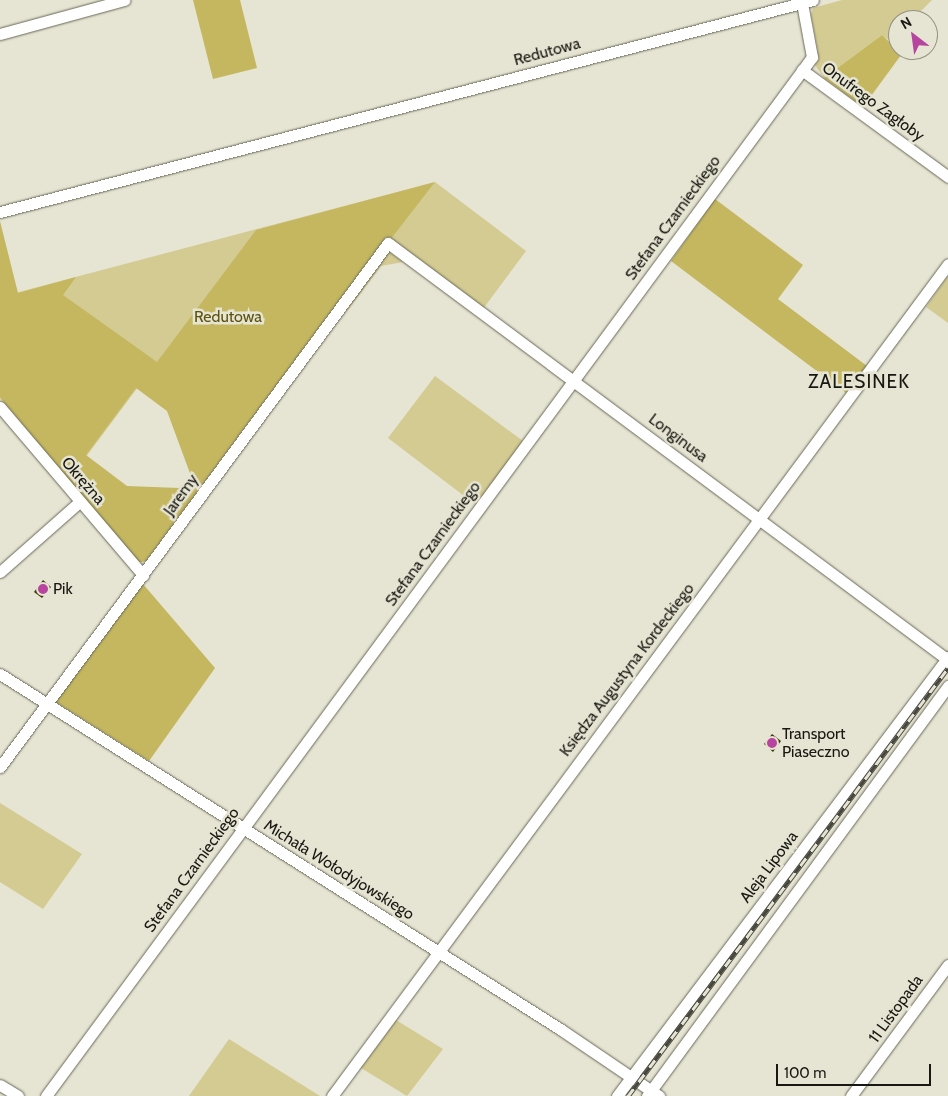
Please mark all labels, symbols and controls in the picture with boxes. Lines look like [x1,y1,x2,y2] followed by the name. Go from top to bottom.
[888,10,938,60] north arrow
[897,13,915,33] text: N
[512,34,582,70] street label: Redutowa
[818,58,928,146] street label: Onufrego Zagłoby
[621,152,725,284] street label: Stefana Czarnieckiego
[194,307,262,327] park label: Redutowa
[807,371,911,393] district label: ZALESINEK
[645,410,711,466] street label: Longinusa
[57,453,109,509] street label: Okrężna
[160,471,202,519] street label: Jaremy
[381,478,485,610] street label: Stefana Czarnieckiego
[53,579,73,599] place label: Pik
[556,580,698,760] street label: Księdza Augustyna Kordeckiego
[37,583,49,595] marker: Pik
[782,724,849,762] place label: Transport Piaseczno
[766,737,778,749] marker: Transport Piaseczno
[140,804,244,936] street label: Stefana Czarnieckiego
[260,816,418,924] street label: Michała Wołodyjowskiego
[736,827,802,907] street label: Aleja Lipowa
[865,971,927,1047] street label: 11 Listopada
[778,1054,933,1086] scale bar
[784,1064,826,1082] text: 100 m

